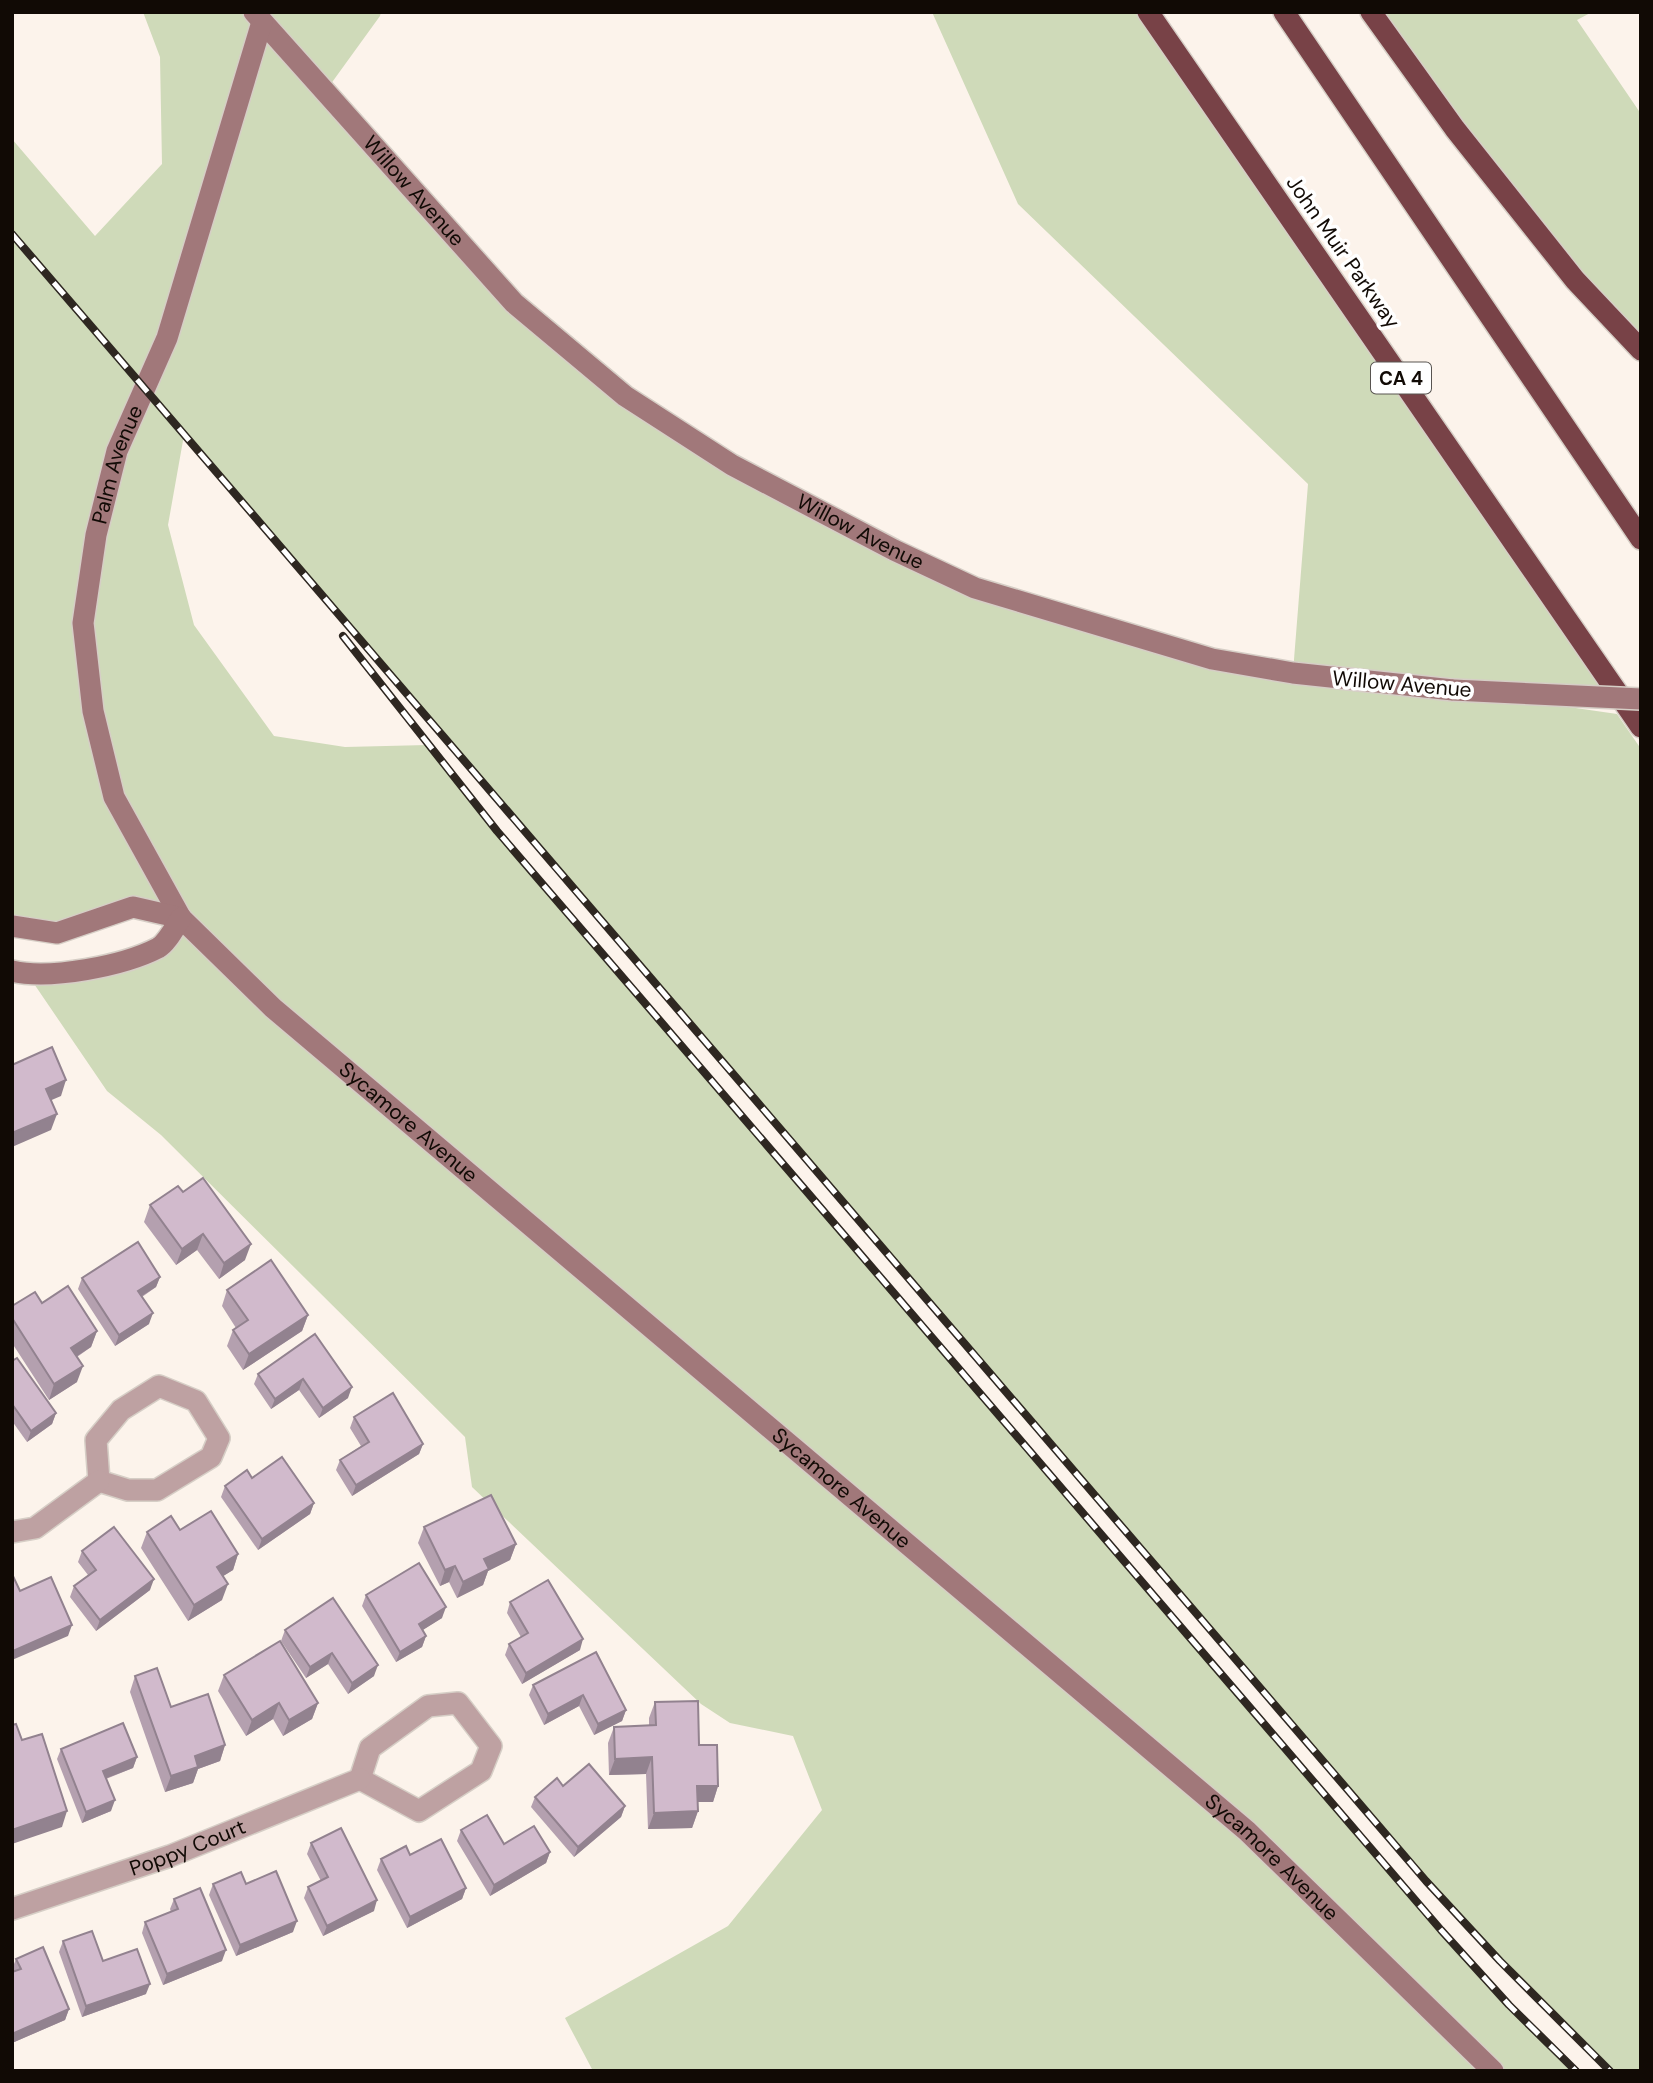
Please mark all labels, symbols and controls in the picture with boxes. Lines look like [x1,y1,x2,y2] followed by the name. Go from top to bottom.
[357,130,471,252] street label: Willow Avenue
[1280,170,1406,334] street label: John Muir Parkway
[1371,362,1431,394] road number: CA 4
[85,401,150,527] street label: Palm Avenue
[792,487,929,576] street label: Willow Avenue
[1331,664,1473,704] street label: Willow Avenue
[333,1056,484,1189] street label: Sycamore Avenue
[766,1422,917,1555] street label: Sycamore Avenue
[1199,1787,1345,1927] street label: Sycamore Avenue
[126,1813,250,1883] street label: Poppy Court

